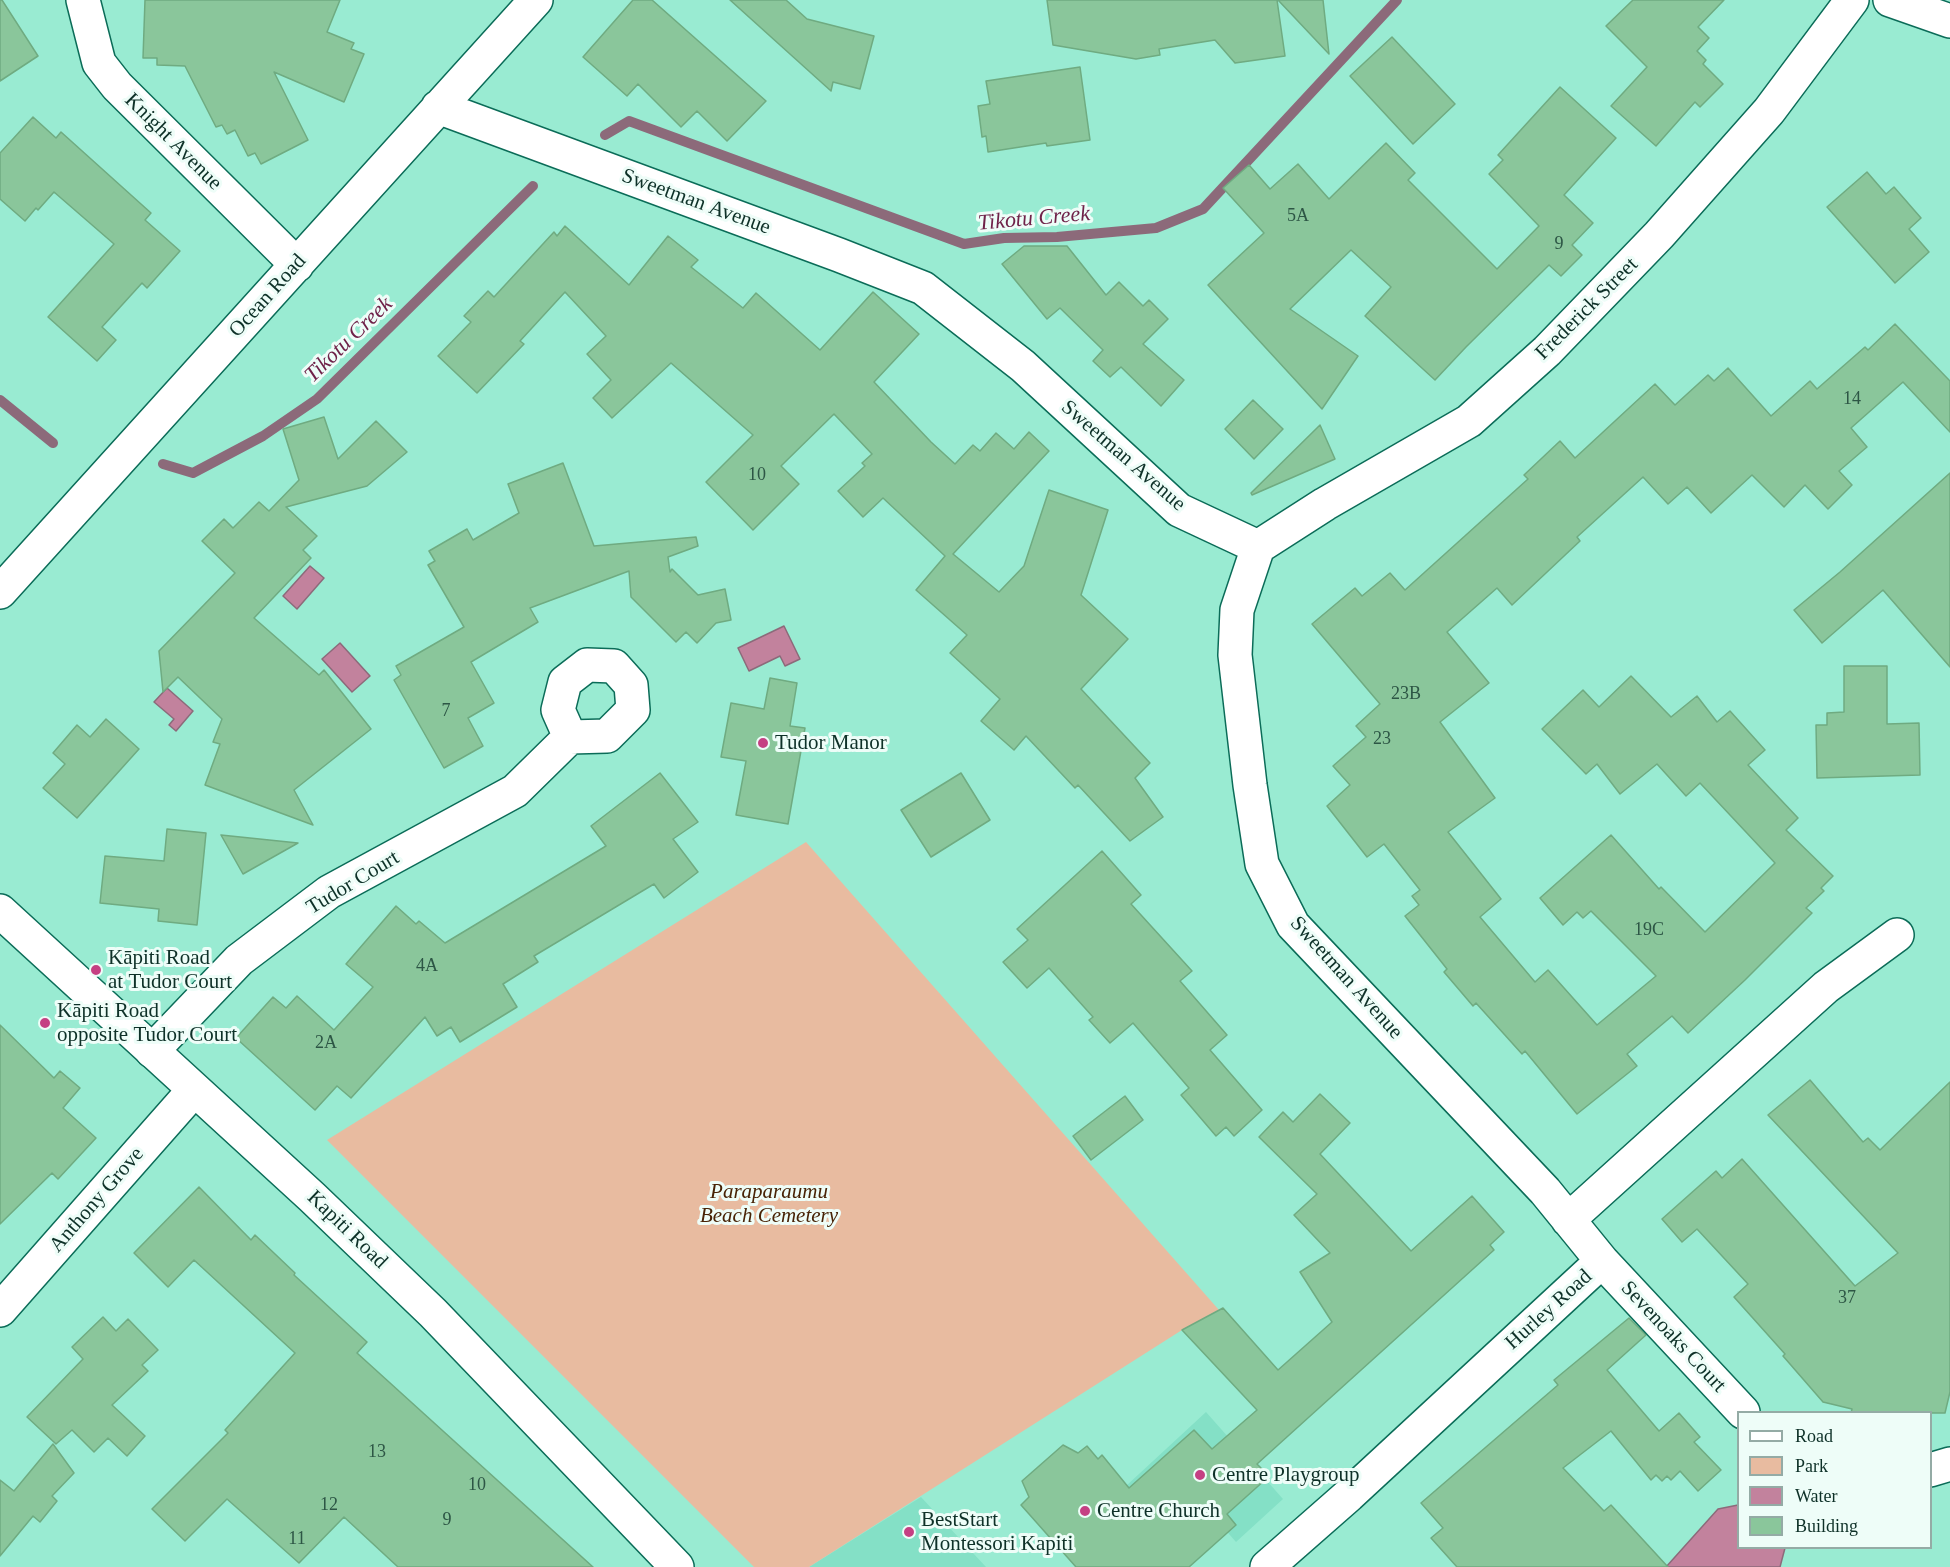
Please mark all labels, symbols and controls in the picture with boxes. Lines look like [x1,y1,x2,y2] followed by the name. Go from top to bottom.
[119,88,227,196] street label: Knight Avenue
[618,163,774,241] street label: Sweetman Avenue
[977,201,1091,237] water label: Tikotu Creek
[1287,205,1309,227] house number: 5A
[1554,233,1564,255] house number: 9
[224,249,312,343] street label: Ocean Road
[1530,252,1644,366] street label: Frederick Street
[299,292,399,388] water label: Tikotu Creek
[1843,388,1861,410] house number: 14
[1056,395,1190,517] street label: Sweetman Avenue
[748,464,766,486] house number: 10
[1391,683,1421,705] house number: 23B
[442,700,450,722] house number: 7
[1373,728,1391,750] house number: 23
[775,730,887,756] place label: Tudor Manor
[756,736,770,750] marker: Tudor Manor
[302,846,404,920] street label: Tudor Court
[1284,911,1408,1045] street label: Sweetman Avenue
[1634,919,1664,941] house number: 19C
[108,945,232,995] place label: Kāpiti Road at Tudor Court
[416,955,438,977] house number: 4A
[89,963,103,977] marker: Kāpiti Road at Tudor Court
[57,998,237,1048] place label: Kāpiti Road opposite Tudor Court
[38,1016,52,1030] marker: Kāpiti Road opposite Tudor Court
[315,1032,337,1054] house number: 2A
[44,1142,150,1258] street label: Anthony Grove
[700,1179,838,1229] park label: Paraparaumu Beach Cemetery
[302,1185,392,1275] street label: Kapiti Road
[1500,1265,1598,1355] street label: Hurley Road
[1615,1276,1731,1398] street label: Sevenoaks Court
[1838,1287,1856,1309] house number: 37
[1737,1411,1932,1549] legend
[1795,1426,1833,1446] text: Road
[368,1441,386,1463] house number: 13
[1795,1456,1828,1476] text: Park
[1212,1462,1360,1488] place label: Centre Playgroup
[1193,1468,1207,1482] marker: Centre Playgroup
[468,1474,486,1496] house number: 10
[1795,1486,1838,1506] text: Water
[320,1494,338,1516] house number: 12
[1097,1498,1220,1524] place label: Centre Church
[1078,1504,1092,1518] marker: Centre Church
[921,1507,1073,1557] place label: BestStart Montessori Kapiti
[442,1509,452,1531] house number: 9
[1795,1516,1858,1536] text: Building
[902,1525,916,1539] marker: BestStart Montessori Kapiti
[288,1528,306,1550] house number: 11

